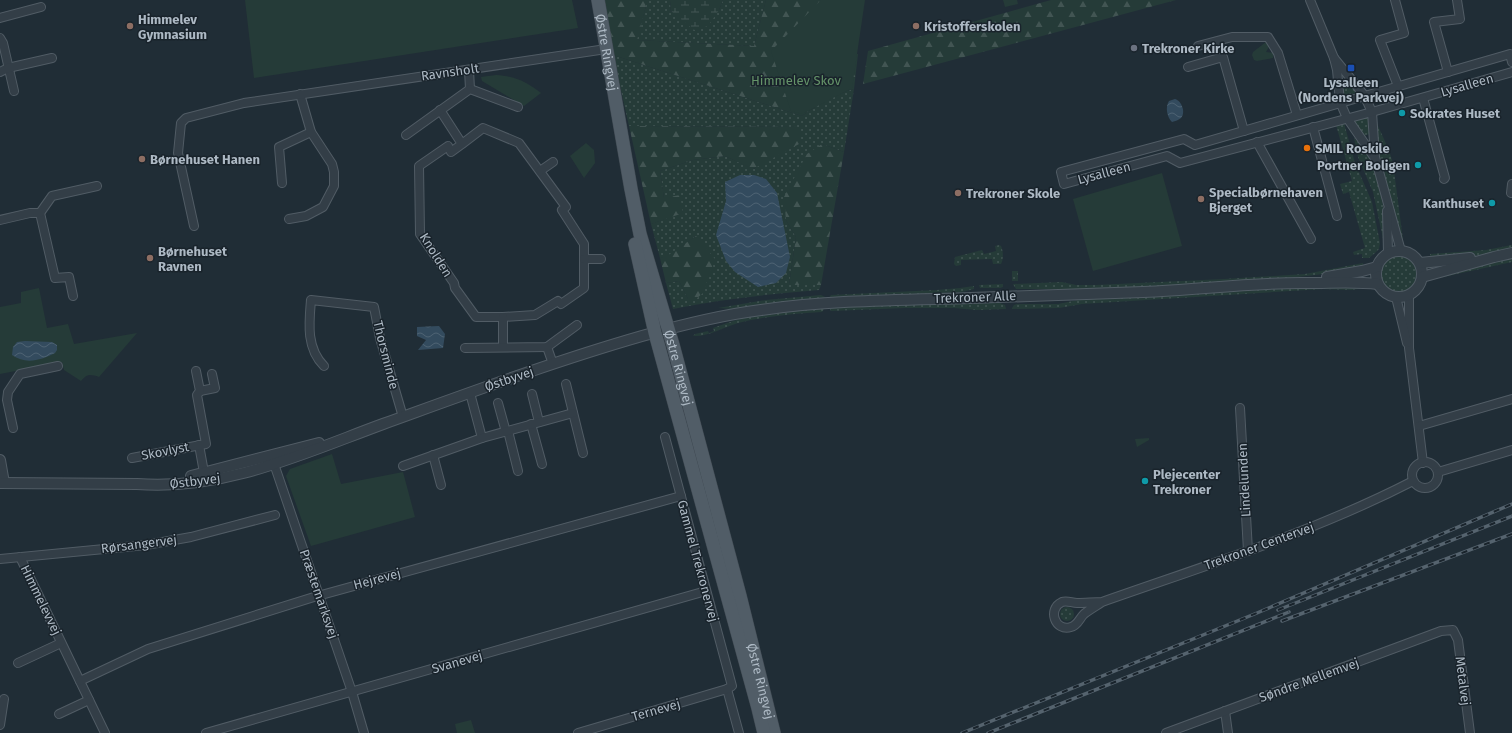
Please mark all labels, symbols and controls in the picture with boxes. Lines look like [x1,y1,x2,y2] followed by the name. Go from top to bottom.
[138,12,207,42] place label: Himmelev Gymnasium
[593,13,621,92] street label: Østre Ringvej
[924,19,1020,34] place label: Kristofferskolen
[125,21,135,31] marker: Himmelev Gymnasium
[911,21,921,31] marker: Kristofferskolen
[1142,41,1234,56] place label: Trekroner Kirke
[1129,43,1139,53] marker: Trekroner Kirke
[420,60,480,83] street label: Ravnsholt
[1346,63,1356,73] marker: Lysalleen (Nordens Parkvej)
[1439,70,1495,100] street label: Lysalleen
[751,73,842,88] park label: Himmelev Skov
[1298,75,1404,105] place label: Lysalleen (Nordens Parkvej)
[1410,106,1501,121] place label: Sokrates Huset
[1397,108,1407,118] marker: Sokrates Huset
[1315,141,1390,156] place label: SMIL Roskile
[1302,143,1312,153] marker: SMIL Roskile
[150,152,260,167] place label: Børnehuset Hanen
[137,154,147,164] marker: Børnehuset Hanen
[1317,158,1410,173] place label: Portner Boligen
[1076,159,1132,187] street label: Lysalleen
[1413,160,1423,170] marker: Portner Boligen
[1209,185,1323,215] place label: Specialbørnehaven Bjerget
[966,186,1060,201] place label: Trekroner Skole
[953,188,963,198] marker: Trekroner Skole
[1196,194,1206,204] marker: Specialbørnehaven Bjerget
[1423,196,1485,211] place label: Kanthuset
[1487,198,1497,208] marker: Kanthuset
[417,230,455,280] street label: Knolden
[158,244,228,274] place label: Børnehuset Ravnen
[145,253,155,263] marker: Børnehuset Ravnen
[934,288,1016,306] street label: Trekroner Alle
[370,319,402,391] street label: Thorsminde
[661,328,696,407] street label: Østre Ringvej
[482,364,536,394] street label: Østbyvej
[140,439,190,463] street label: Skovlyst
[1235,443,1253,517] street label: Lindelunden
[1153,467,1221,497] place label: Plejecenter Trekroner
[169,470,221,492] street label: Østbyvej
[1140,476,1150,486] marker: Plejecenter Trekroner
[675,498,721,624] street label: Gammel Trekronervej
[1202,519,1316,573] street label: Trekroner Centervej
[100,532,178,556] street label: Rørsangervej
[297,547,341,641] street label: Præstemarksvej
[18,563,64,637] street label: Himmelevvej
[352,566,402,592] street label: Hejrevej
[744,641,778,721] street label: Østre Ringvej
[430,648,484,676] street label: Svanevej
[1257,655,1361,705] street label: Søndre Mellemvej
[1453,656,1473,706] street label: Metalvej
[630,696,682,724] street label: Ternevej

